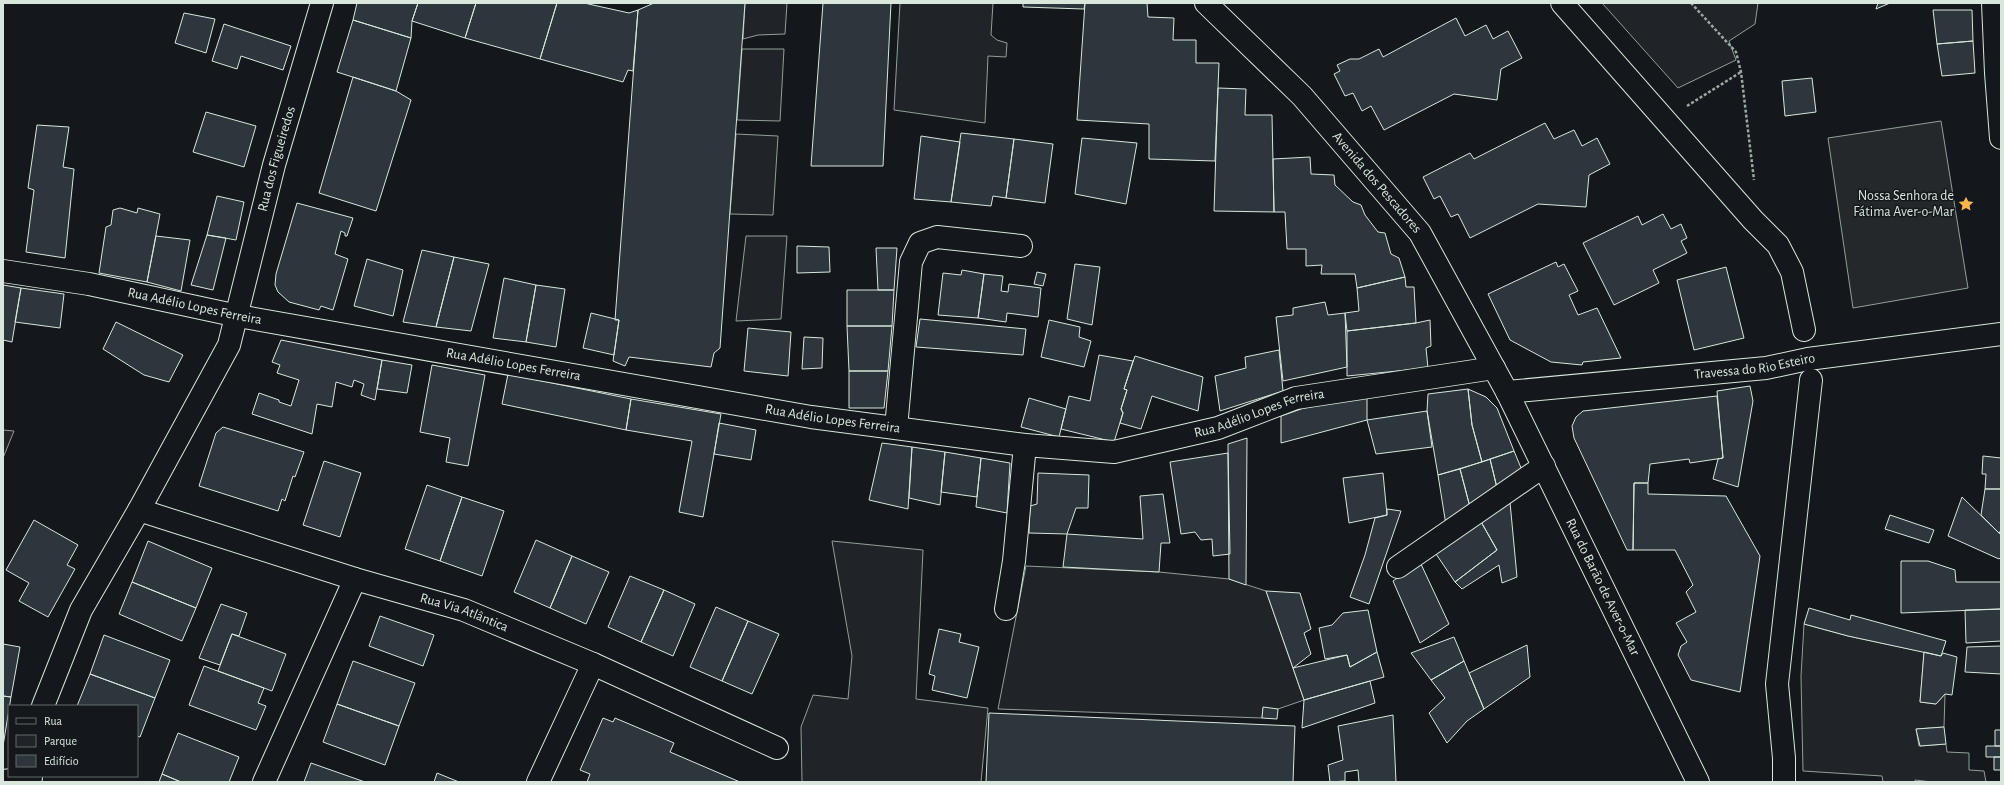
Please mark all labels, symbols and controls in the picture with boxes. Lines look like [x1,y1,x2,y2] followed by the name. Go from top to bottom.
[256,105,298,213] street label: Rua dos Figueiredos
[1329,129,1424,236] street label: Avenida dos Pescadores
[1853,189,1954,219] place label: Nossa Senhora de Fátima Aver-o-Mar
[1957,195,1975,213] place icon: Nossa Senhora de Fátima Aver-o-Mar
[126,286,263,327] street label: Rua Adélio Lopes Ferreira
[445,346,582,383] street label: Rua Adélio Lopes Ferreira
[1693,351,1816,382] street label: Travessa do Rio Esteiro
[1193,387,1326,440] street label: Rua Adélio Lopes Ferreira
[764,402,902,436] street label: Rua Adélio Lopes Ferreira
[1563,516,1642,658] street label: Rua do Barão de Aver-o-Mar
[419,591,511,635] street label: Rua Via Atlântica
[8,705,138,777] legend
[44,715,63,727] text: Rua
[44,735,77,747] text: Parque
[44,755,79,767] text: Edifício

